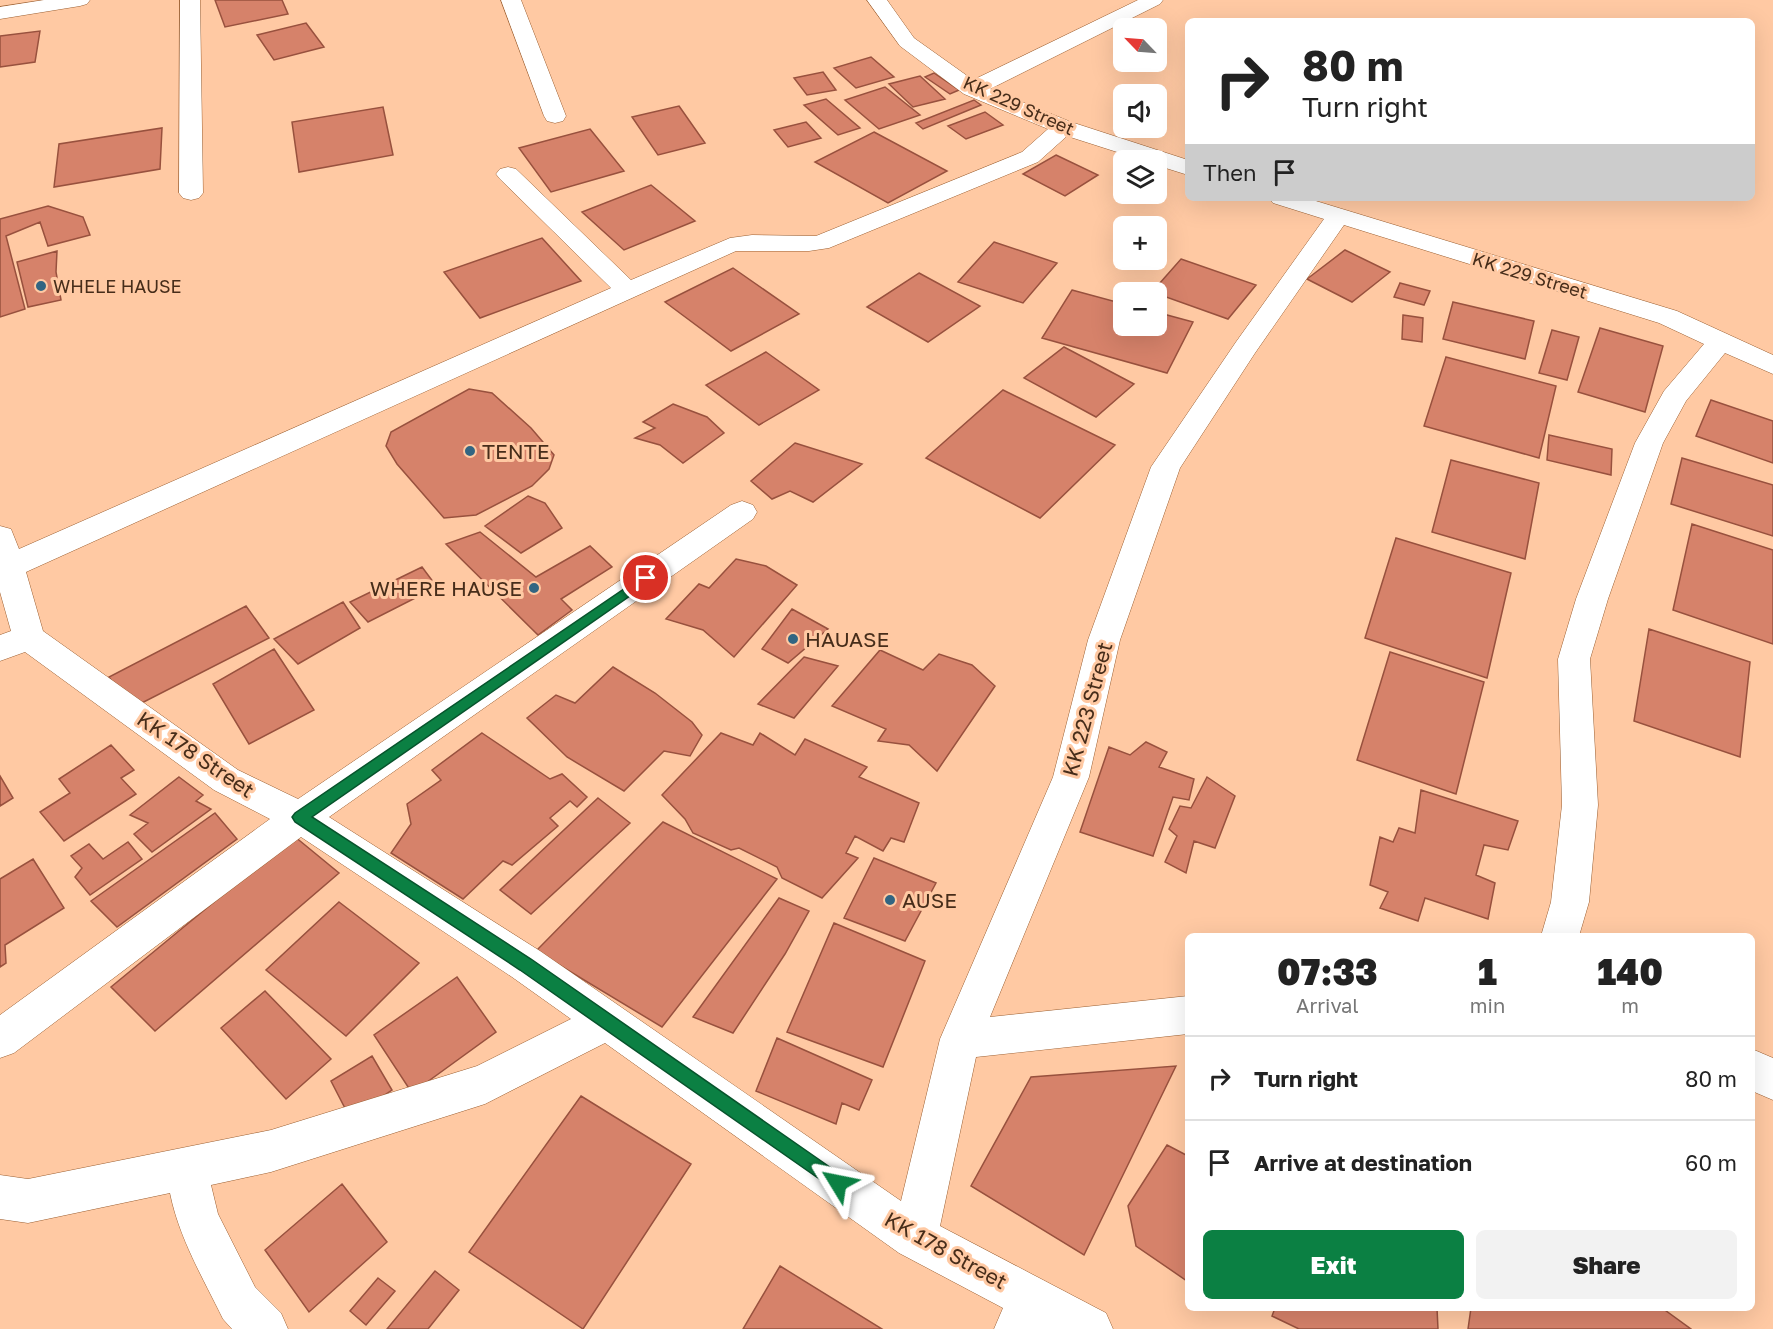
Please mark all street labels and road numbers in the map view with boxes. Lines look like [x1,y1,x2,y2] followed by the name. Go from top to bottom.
[960,71,1078,139] street label: KK 229 Street
[1470,247,1590,303] street label: KK 229 Street
[1057,639,1117,779] street label: KK 223 Street
[132,705,260,803] street label: KK 178 Street
[880,1206,1012,1294] street label: KK 178 Street

